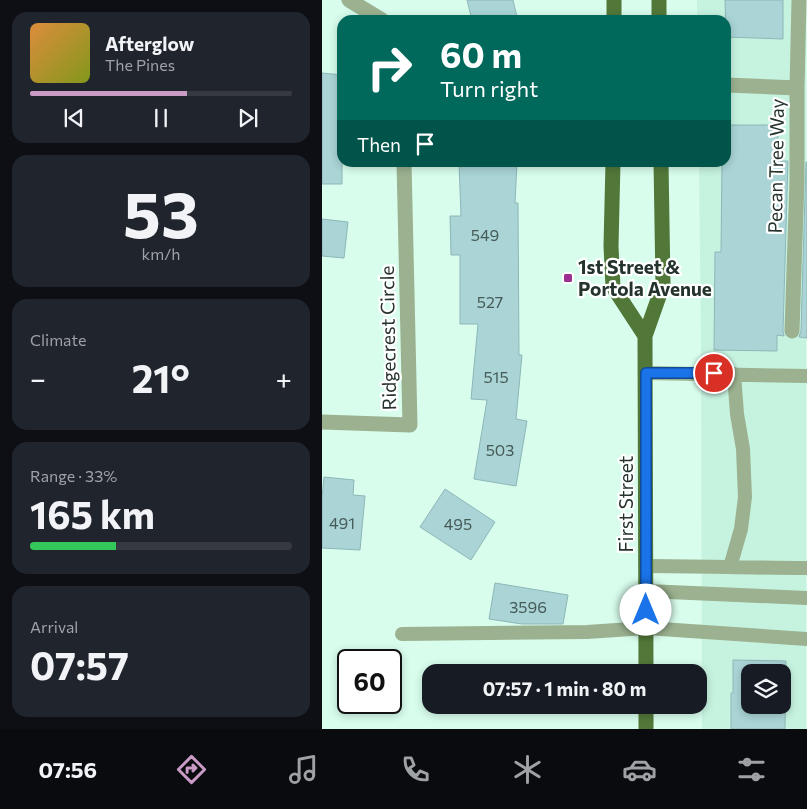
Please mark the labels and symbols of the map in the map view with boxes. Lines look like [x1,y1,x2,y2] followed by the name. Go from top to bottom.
[763,98,788,234] street label: Pecan Tree Way
[471,225,499,244] house number: 549
[578,255,712,300] place label: 1st Street & Portola Avenue
[375,265,400,411] street label: Ridgecrest Circle
[562,272,574,284] marker: 1st Street & Portola Avenue
[477,292,503,311] house number: 527
[693,352,735,394] pin
[483,367,509,386] house number: 515
[486,440,514,459] house number: 503
[614,455,637,552] street label: First Street
[329,513,355,532] house number: 491
[444,514,472,533] house number: 495
[619,583,671,635] position arrow
[509,597,547,616] house number: 3596
[337,649,402,714] speed limit sign: 60

